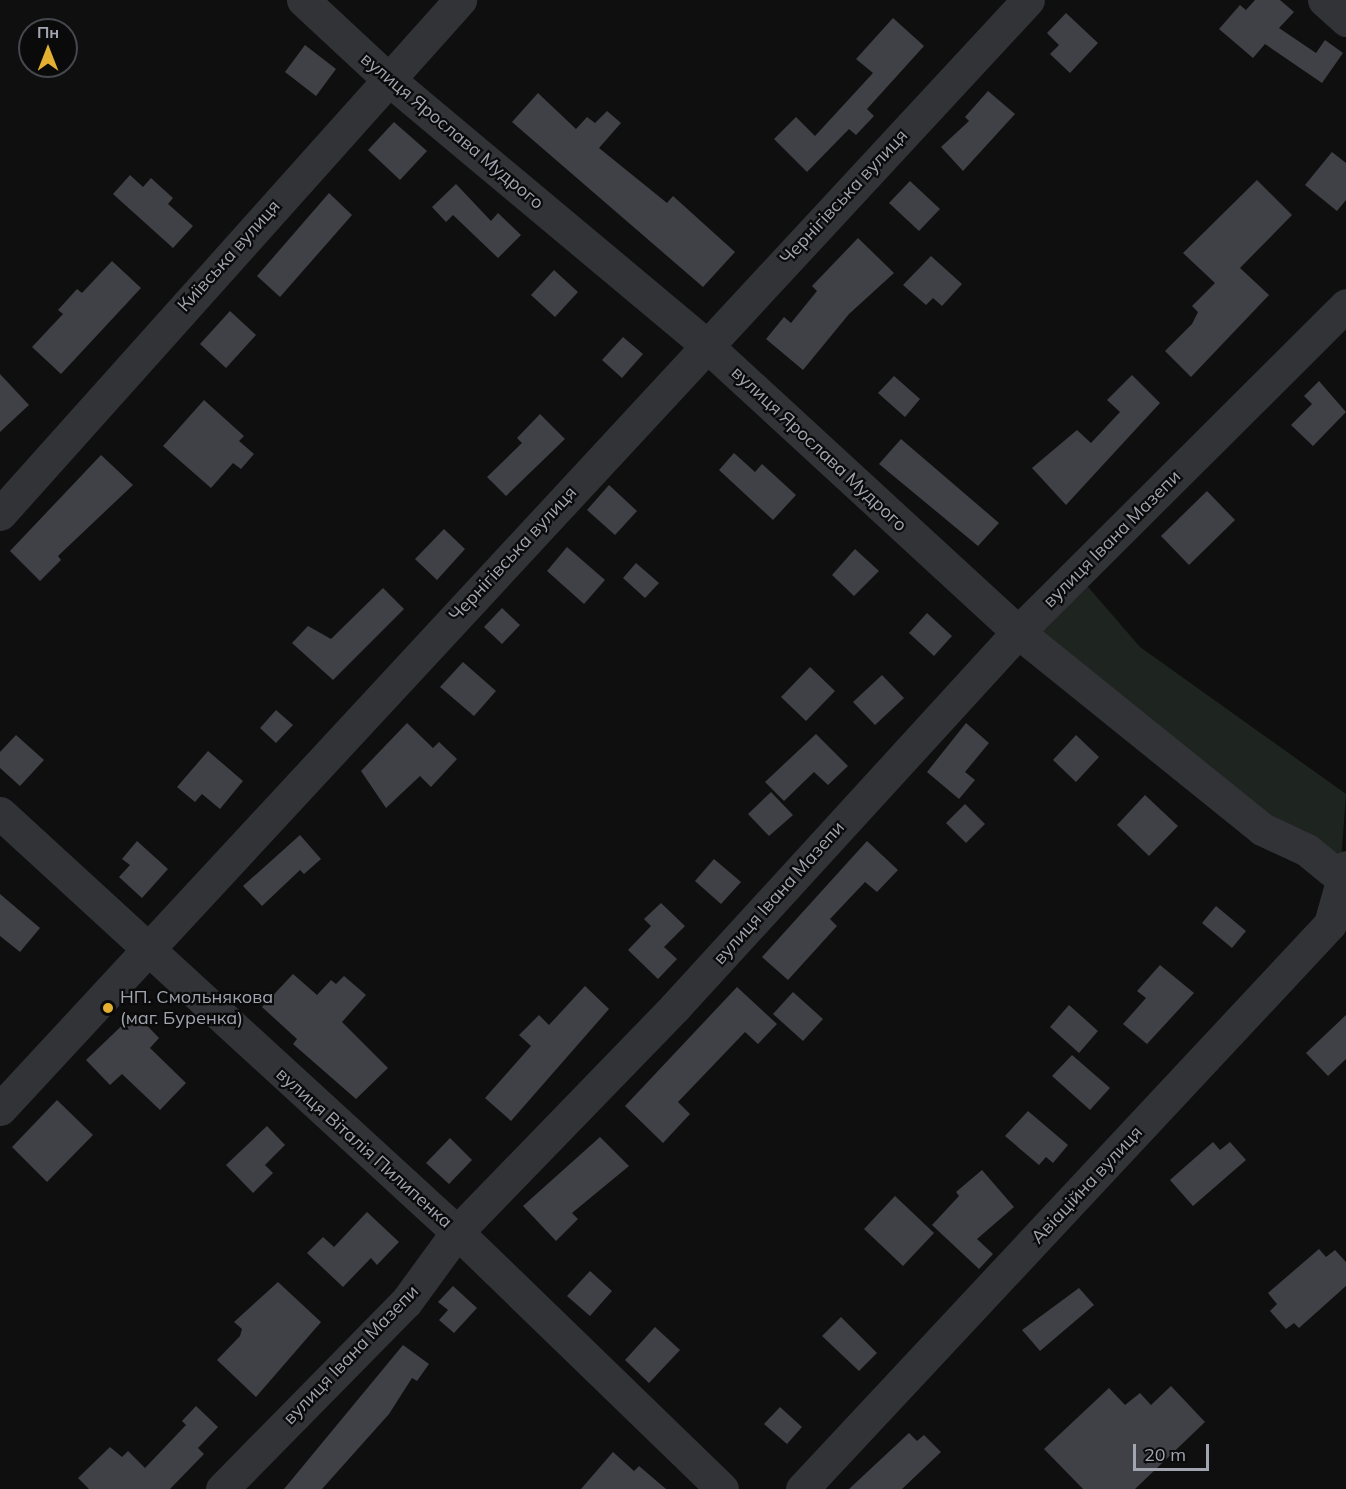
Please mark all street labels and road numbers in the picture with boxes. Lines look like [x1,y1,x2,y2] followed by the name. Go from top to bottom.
[356,48,548,214] street label: вулиця Ярослава Мудрого
[776,125,912,269] street label: Чернігівська вулиця
[173,196,285,316] street label: Київська вулиця
[727,362,911,536] street label: вулиця Ярослава Мудрого
[1039,466,1185,612] street label: вулиця Івана Мазепи
[445,482,581,626] street label: Чернігівська вулиця
[709,817,849,969] street label: вулиця Івана Мазепи
[272,1063,456,1233] street label: вулиця Віталія Пилипенка
[1027,1122,1147,1248] street label: Авіаційна вулиця
[279,1281,423,1429] street label: вулиця Івана Мазепи

